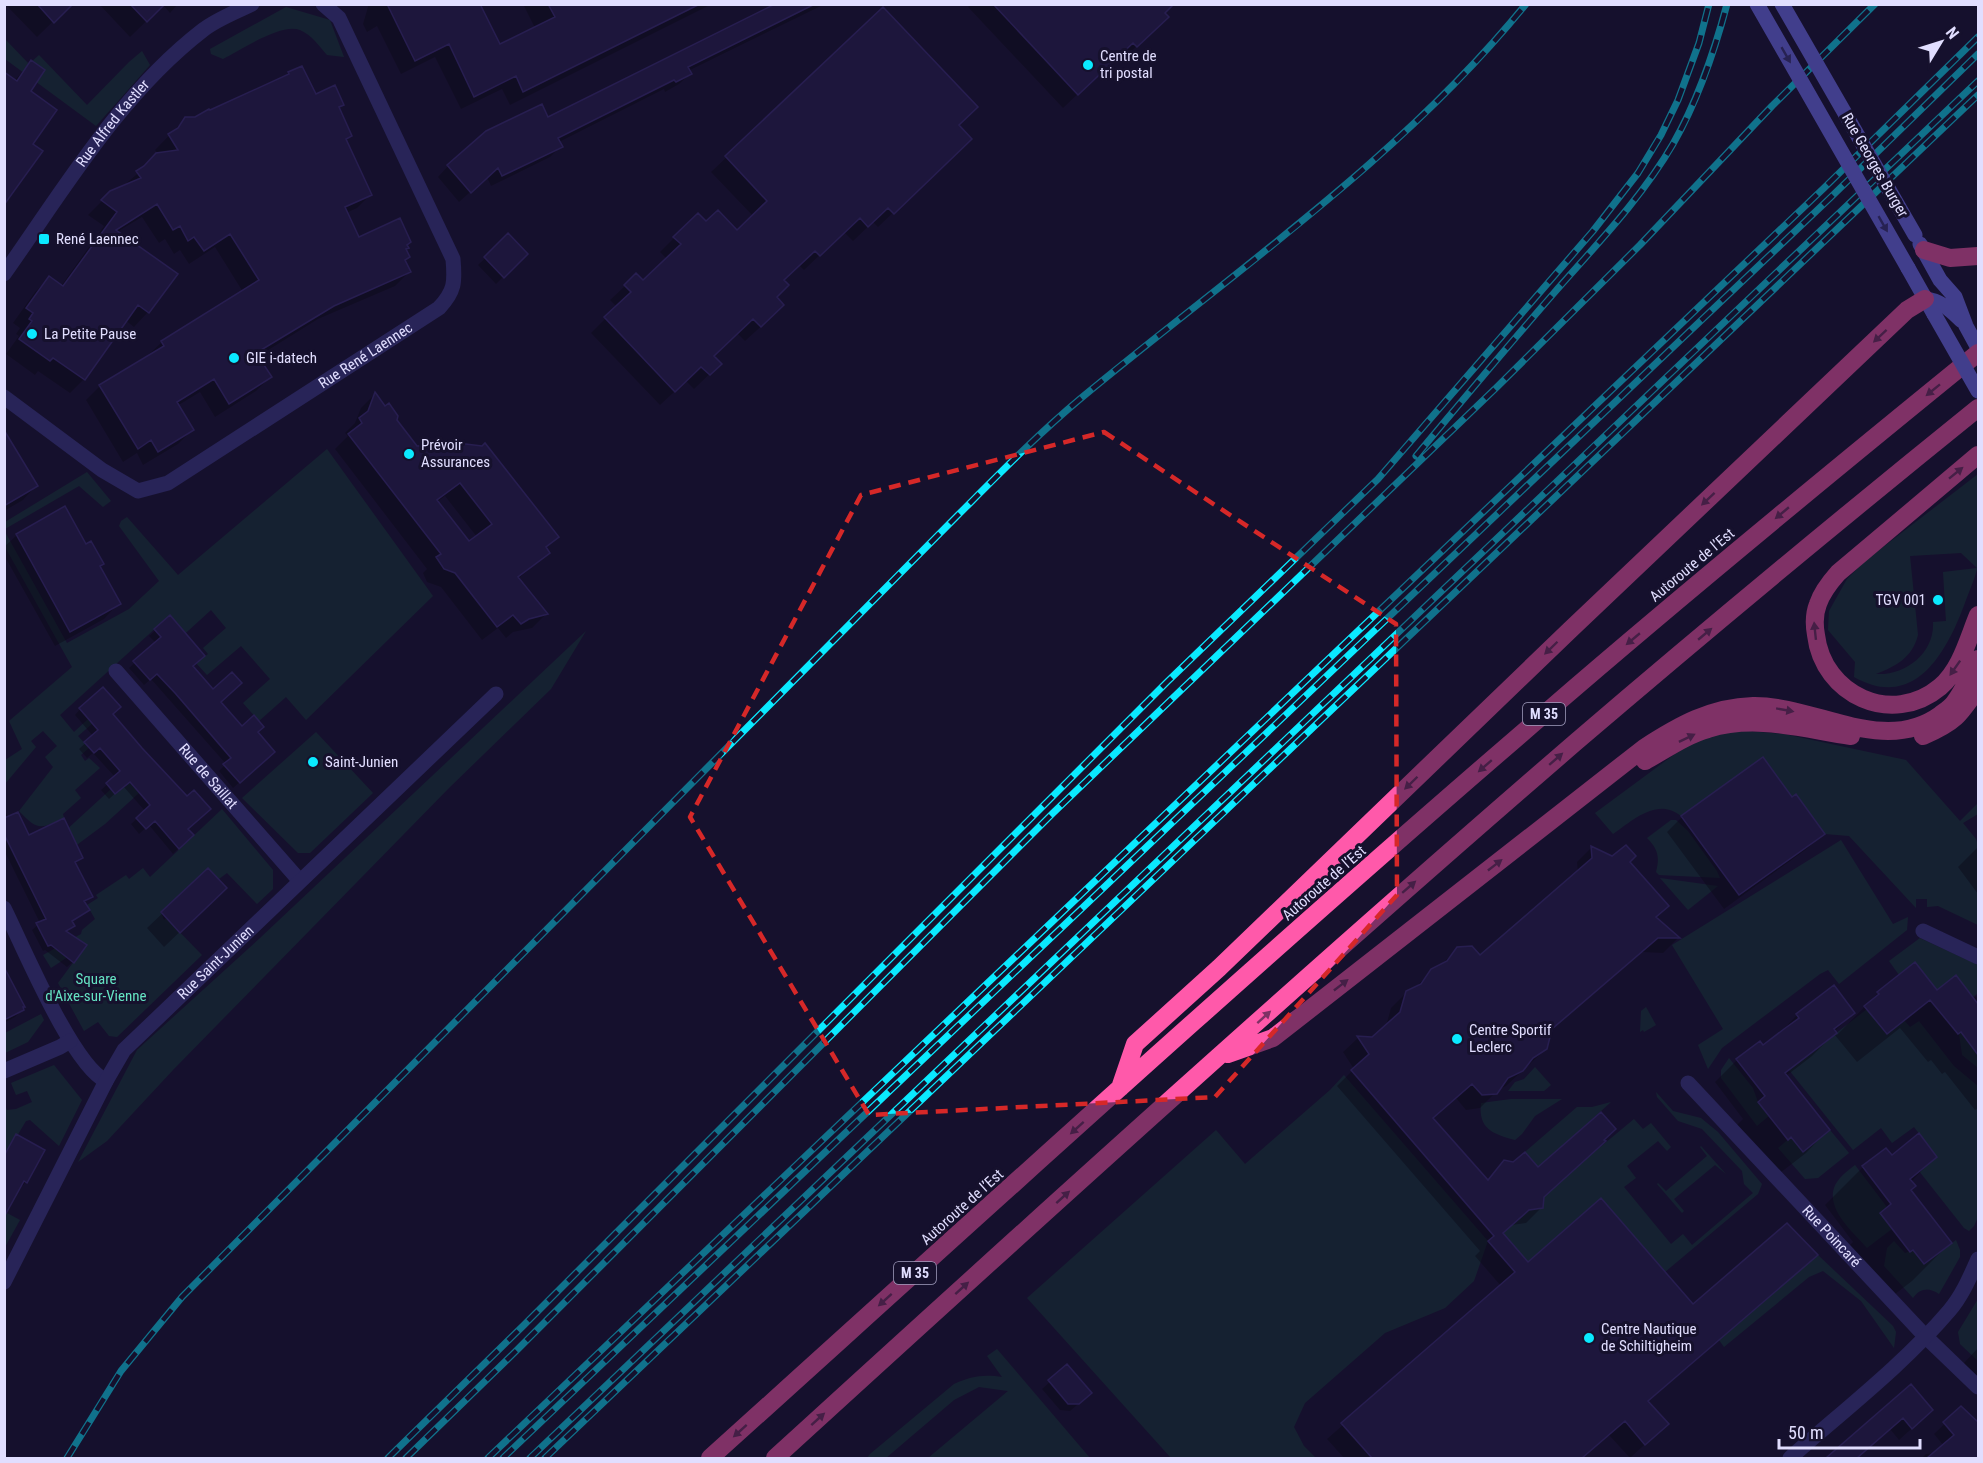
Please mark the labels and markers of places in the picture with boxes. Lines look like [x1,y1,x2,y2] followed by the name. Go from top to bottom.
[1100,47,1157,82] place label: Centre de tri postal
[1081,58,1095,72] marker: Centre de tri postal
[56,230,139,248] place label: René Laennec
[37,232,51,246] marker: René Laennec
[44,325,136,343] place label: La Petite Pause
[25,327,39,341] marker: La Petite Pause
[246,349,317,367] place label: GIE i-datech
[227,351,241,365] marker: GIE i-datech
[421,436,490,471] place label: Prévoir Assurances
[402,447,416,461] marker: Prévoir Assurances
[1875,591,1926,609] place label: TGV 001
[1931,593,1945,607] marker: TGV 001
[325,753,398,771] place label: Saint-Junien
[306,755,320,769] marker: Saint-Junien
[1469,1021,1552,1056] place label: Centre Sportif Leclerc
[1450,1032,1464,1046] marker: Centre Sportif Leclerc
[1601,1320,1697,1355] place label: Centre Nautique de Schiltigheim
[1582,1331,1596,1345] marker: Centre Nautique de Schiltigheim

